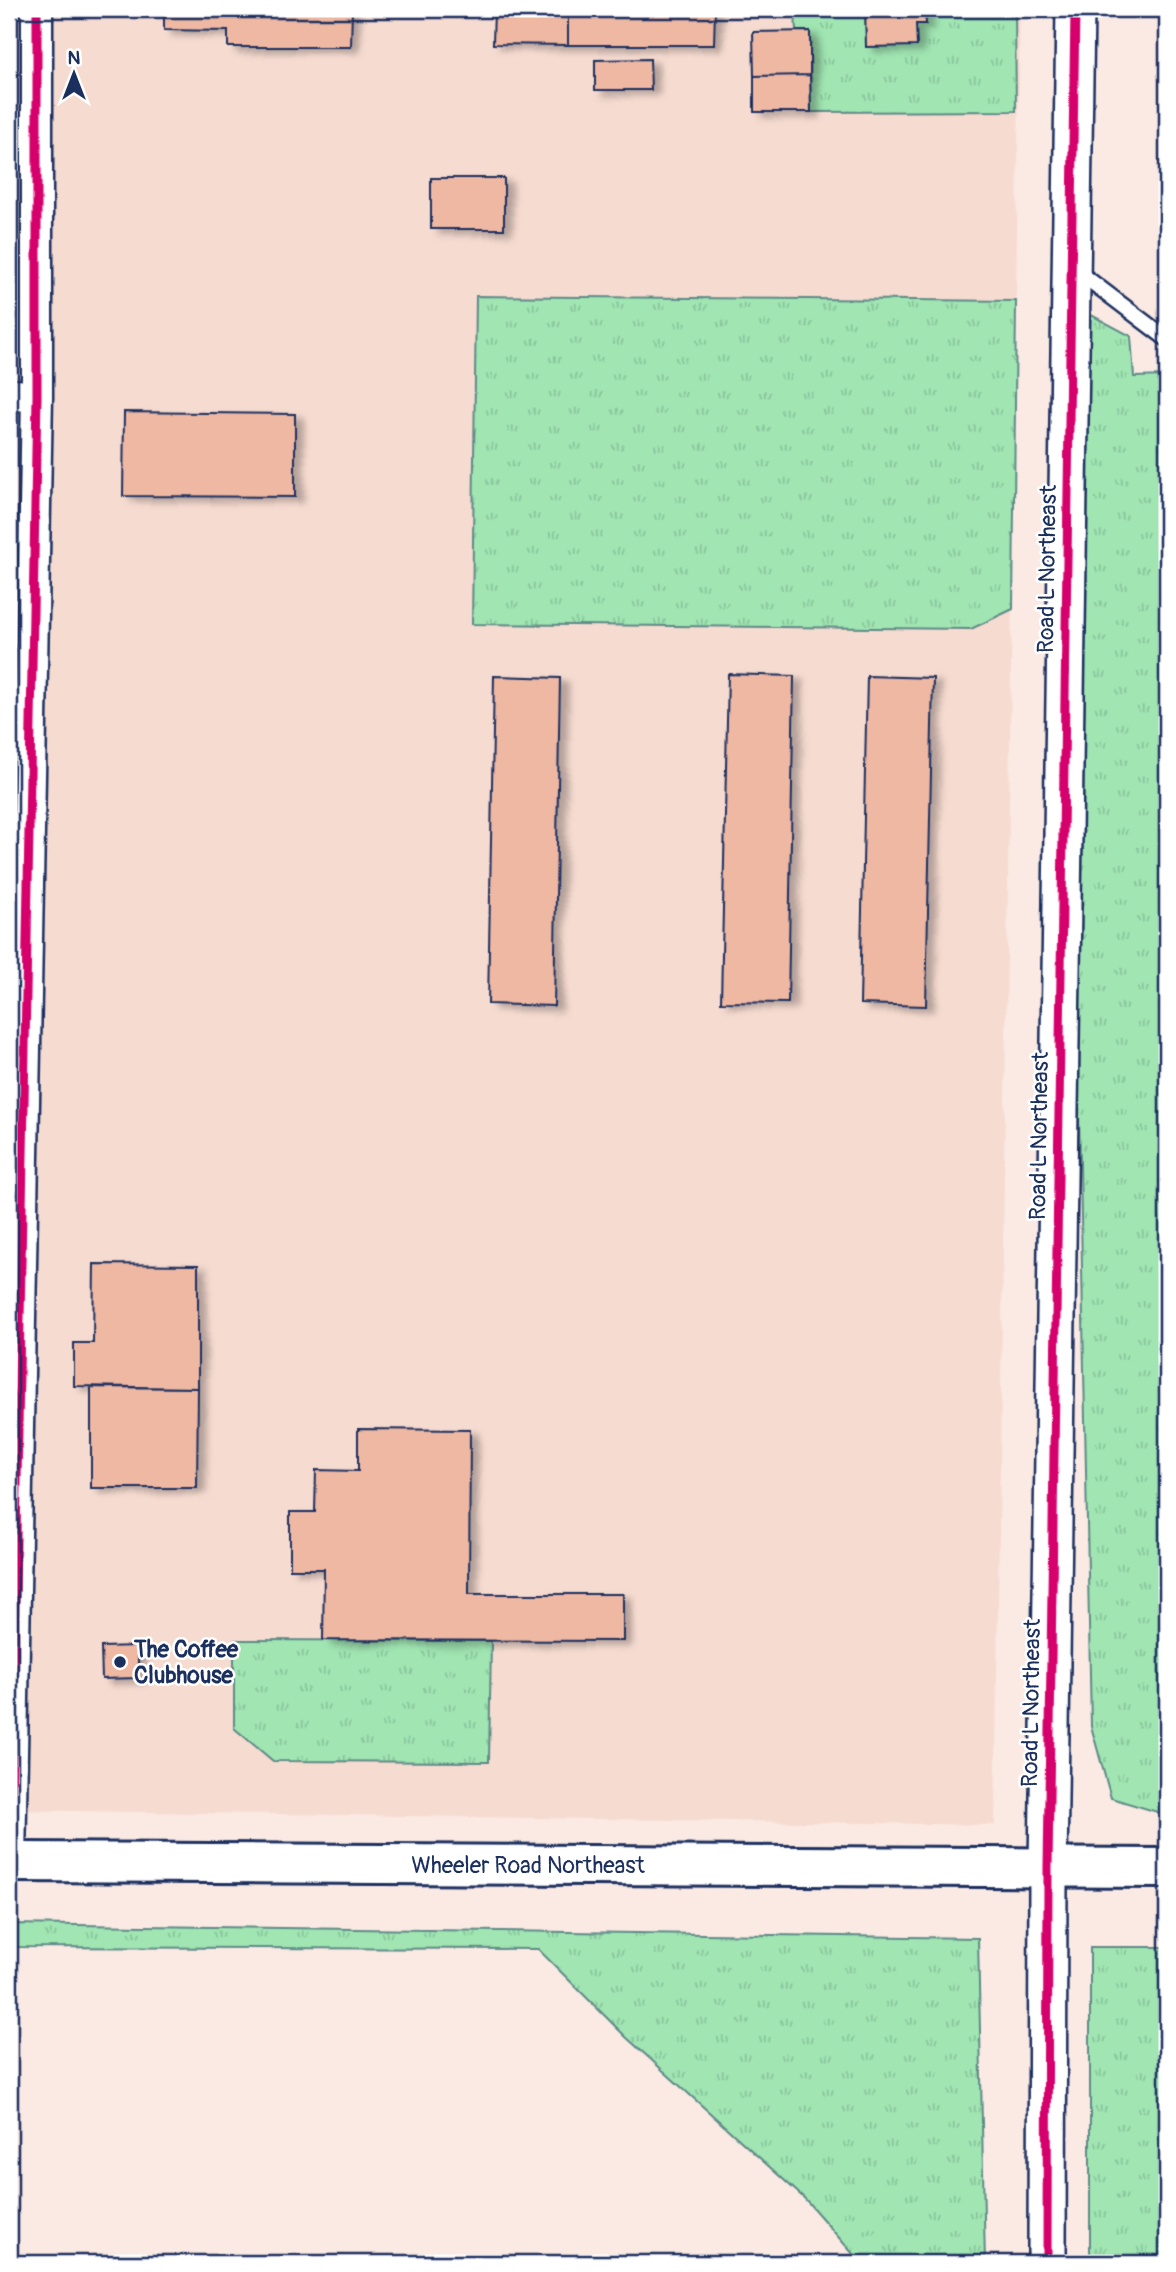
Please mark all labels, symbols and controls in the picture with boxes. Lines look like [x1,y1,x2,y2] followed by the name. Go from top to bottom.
[38,38,108,108] north arrow
[68,46,81,70] text: N
[1031,484,1063,653] street label: Road L Northeast
[1023,1051,1055,1220] street label: Road L Northeast
[1015,1618,1047,1787] street label: Road L Northeast
[133,1635,239,1690] place label: The Coffee Clubhouse
[112,1654,128,1670] marker: The Coffee Clubhouse
[411,1851,645,1880] street label: Wheeler Road Northeast

